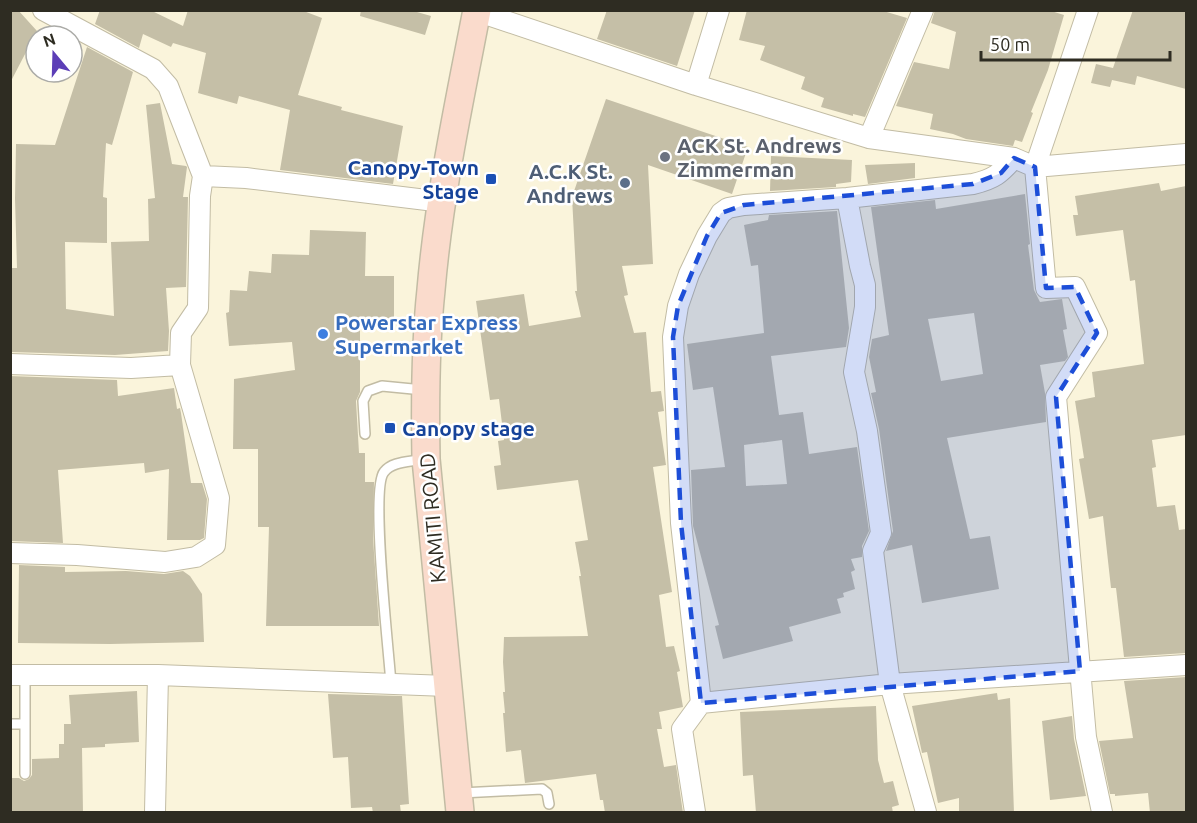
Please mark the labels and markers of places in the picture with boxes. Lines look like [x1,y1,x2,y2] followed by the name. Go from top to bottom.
[677,133,842,181] place label: ACK St. Andrews Zimmerman
[658,150,672,164] marker: ACK St. Andrews Zimmerman
[347,155,479,203] place label: Canopy-Town Stage
[526,159,613,207] place label: A.C.K St. Andrews
[484,172,498,186] marker: Canopy-Town Stage
[618,176,632,190] marker: A.C.K St. Andrews
[335,310,518,358] place label: Powerstar Express Supermarket
[316,327,330,341] marker: Powerstar Express Supermarket
[402,416,535,440] place label: Canopy stage
[383,421,397,435] marker: Canopy stage

